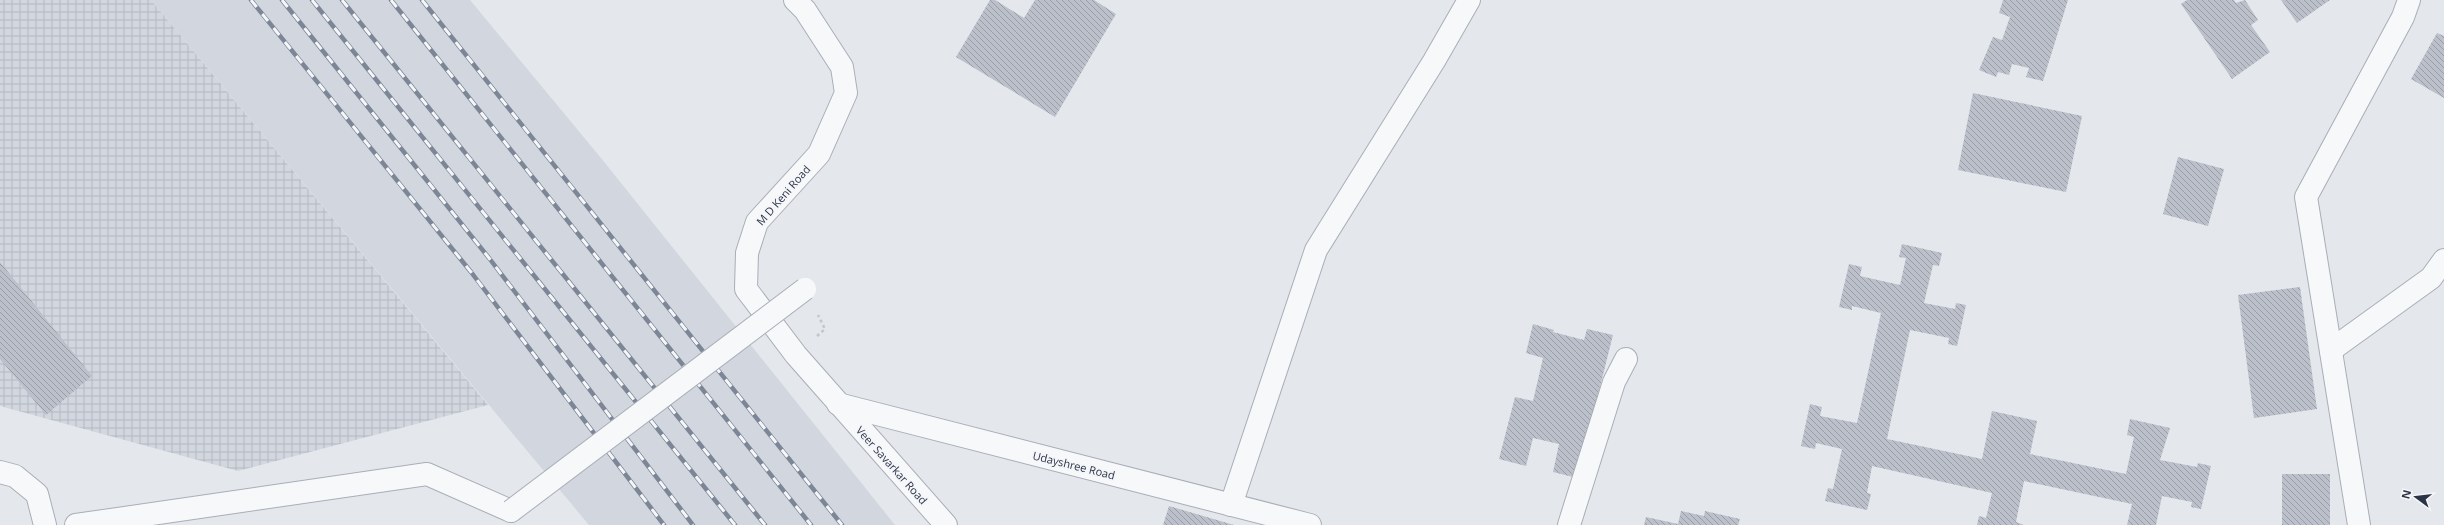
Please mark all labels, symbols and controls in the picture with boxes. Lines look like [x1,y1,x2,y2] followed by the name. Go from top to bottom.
[753,162,813,228] street label: M D Keni Road
[853,423,931,507] street label: Veer Savarkar Road
[1031,448,1117,482] street label: Udayshree Road
[2396,477,2436,517] north arrow
[2397,488,2414,501] text: N

